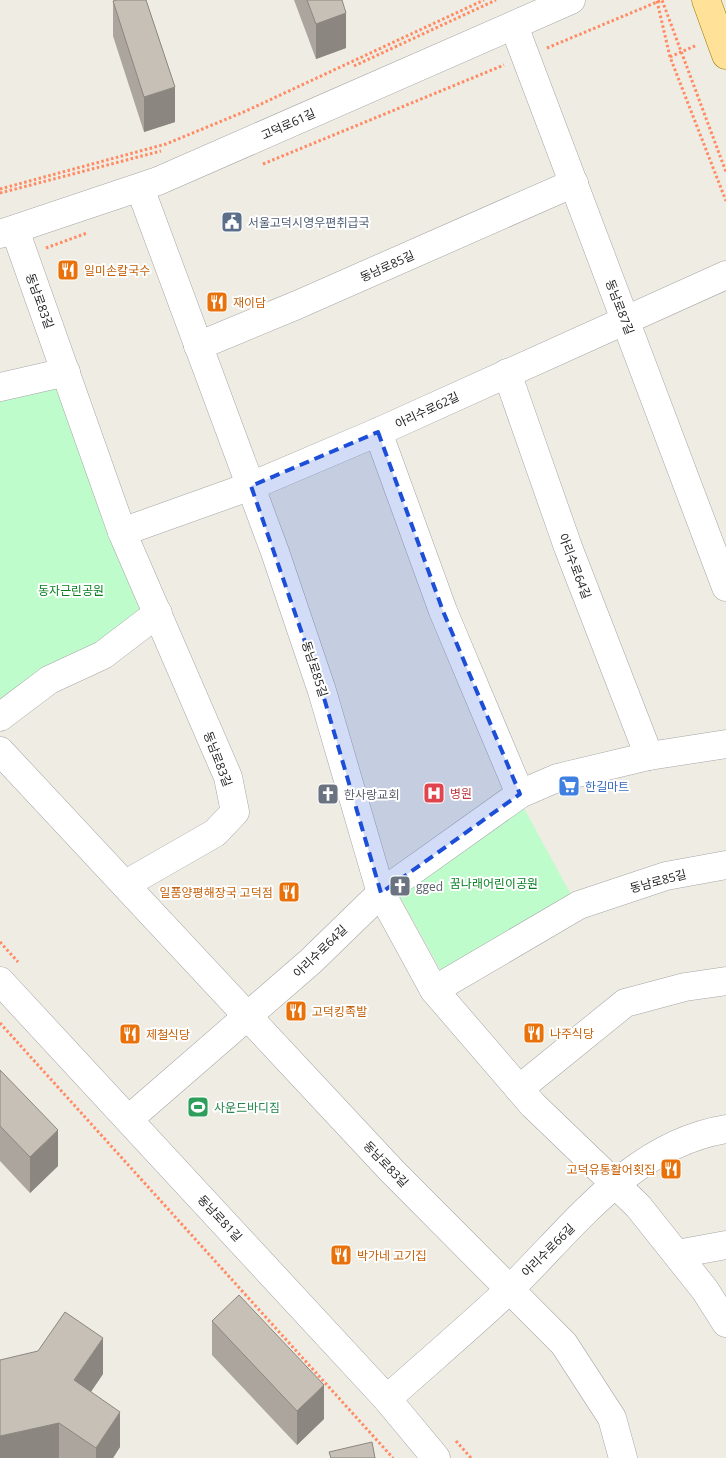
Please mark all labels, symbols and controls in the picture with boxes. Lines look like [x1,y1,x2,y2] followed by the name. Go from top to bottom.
[258,104,318,144] street label: 고덕로61길
[220,210,244,234] public building icon: 서울고덕시영우편취급국
[248,214,369,231] place label: 서울고덕시영우편취급국
[357,246,417,286] street label: 동남로85길
[56,258,80,282] restaurant icon: 일미손칼국수
[84,262,150,279] place label: 일미손칼국수
[22,271,58,331] street label: 동남로83길
[602,277,638,337] street label: 동남로87길
[205,290,229,314] restaurant icon: 재이담
[233,294,266,311] place label: 재이담
[392,388,462,432] street label: 아리수로62길
[555,531,595,601] street label: 아리수로64길
[38,582,104,599] park label: 동자근린공원
[298,639,332,699] street label: 동남로85길
[200,729,236,789] street label: 동남로83길
[557,774,581,798] supermarket icon: 한길마트
[585,778,629,795] place label: 한길마트
[422,781,446,805] hospital icon: 병원
[316,782,340,806] church icon: 한사랑교회
[450,785,472,802] place label: 병원
[344,786,399,803] place label: 한사랑교회
[628,865,688,897] street label: 동남로85길
[388,874,412,898] church icon: gged
[450,875,538,892] park label: 꿈나래어린이공원
[416,878,443,895] place label: gged
[277,880,301,904] restaurant icon: 일품양평해장국 고덕점
[159,884,273,901] place label: 일품양평해장국 고덕점
[289,921,351,981] street label: 아리수로64길
[284,999,308,1023] restaurant icon: 고덕킹족발
[312,1003,367,1020] place label: 고덕킹족발
[522,1021,546,1045] restaurant icon: 나주식당
[118,1022,142,1046] restaurant icon: 제철식당
[550,1025,594,1042] place label: 나주식당
[146,1026,190,1043] place label: 제철식당
[186,1095,210,1119] sports icon: 사운드바디짐
[214,1099,280,1116] place label: 사운드바디짐
[360,1137,412,1191] street label: 동남로83길
[659,1157,683,1181] restaurant icon: 고덕유통활어횟집
[567,1161,655,1178] place label: 고덕유통활어횟집
[194,1191,246,1245] street label: 동남로81길
[518,1220,578,1280] street label: 아리수로66길
[329,1243,353,1267] restaurant icon: 박가네 고기집
[357,1247,426,1264] place label: 박가네 고기집

